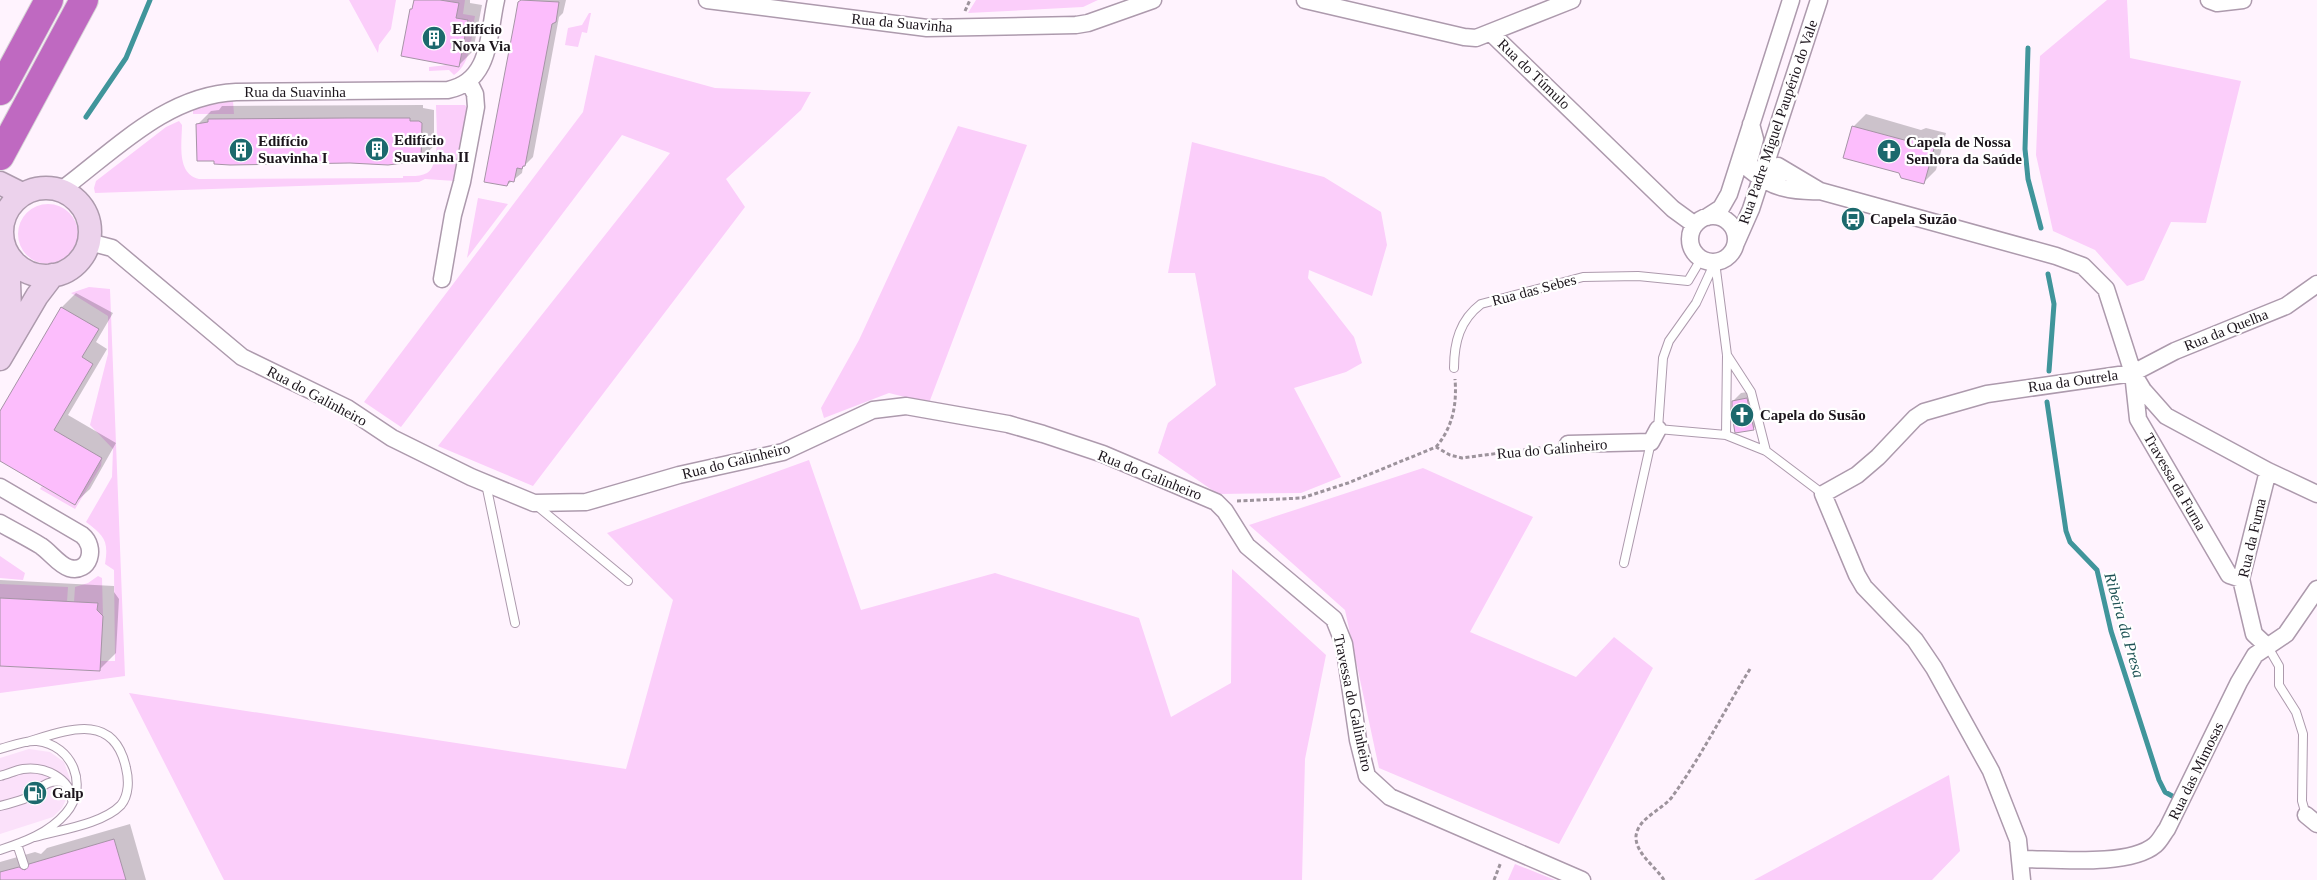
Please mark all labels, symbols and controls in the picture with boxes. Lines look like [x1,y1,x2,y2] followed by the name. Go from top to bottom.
[851,11,954,35] street label: Rua da Suavinha
[1735,17,1821,226] street label: Rua Padre Miguel Paupério do Vale
[452,21,511,54] place label: Edifício Nova Via
[421,25,447,51] building icon: Edifício Nova Via
[1495,36,1573,112] street label: Rua do Túmulo
[244,84,346,100] street label: Rua da Suavinha
[394,132,470,165] place label: Edifício Suavinha II
[258,133,328,166] place label: Edifício Suavinha I
[1906,134,2022,167] place label: Capela de Nossa Senhora da Saúde
[364,136,390,162] building icon: Edifício Suavinha II
[228,137,254,163] building icon: Edifício Suavinha I
[1876,138,1902,164] church icon: Capela de Nossa Senhora da Saúde
[1840,206,1866,232] bus stop icon: Capela Suzão
[1870,211,1957,227] place label: Capela Suzão
[1490,271,1578,309] street label: Rua das Sebes
[2182,306,2271,354] street label: Rua da Quelha
[264,363,370,429] street label: Rua do Galinheiro
[2027,367,2119,395] street label: Rua da Outrela
[1729,402,1755,428] church icon: Capela do Susão
[1760,407,1866,423] place label: Capela do Susão
[2141,431,2209,534] street label: Travessa da Furna
[1496,436,1608,462] street label: Rua do Galinheiro
[680,440,792,482] street label: Rua do Galinheiro
[1096,447,1204,503] street label: Rua do Galinheiro
[2235,497,2269,579] street label: Rua da Furna
[2101,570,2148,680] water label: Ribeira da Presa
[1331,633,1375,773] street label: Travessa do Galinheiro
[2165,719,2227,822] street label: Rua das Mimosas
[22,780,48,806] fuel station icon: Galp
[52,785,84,801] place label: Galp

